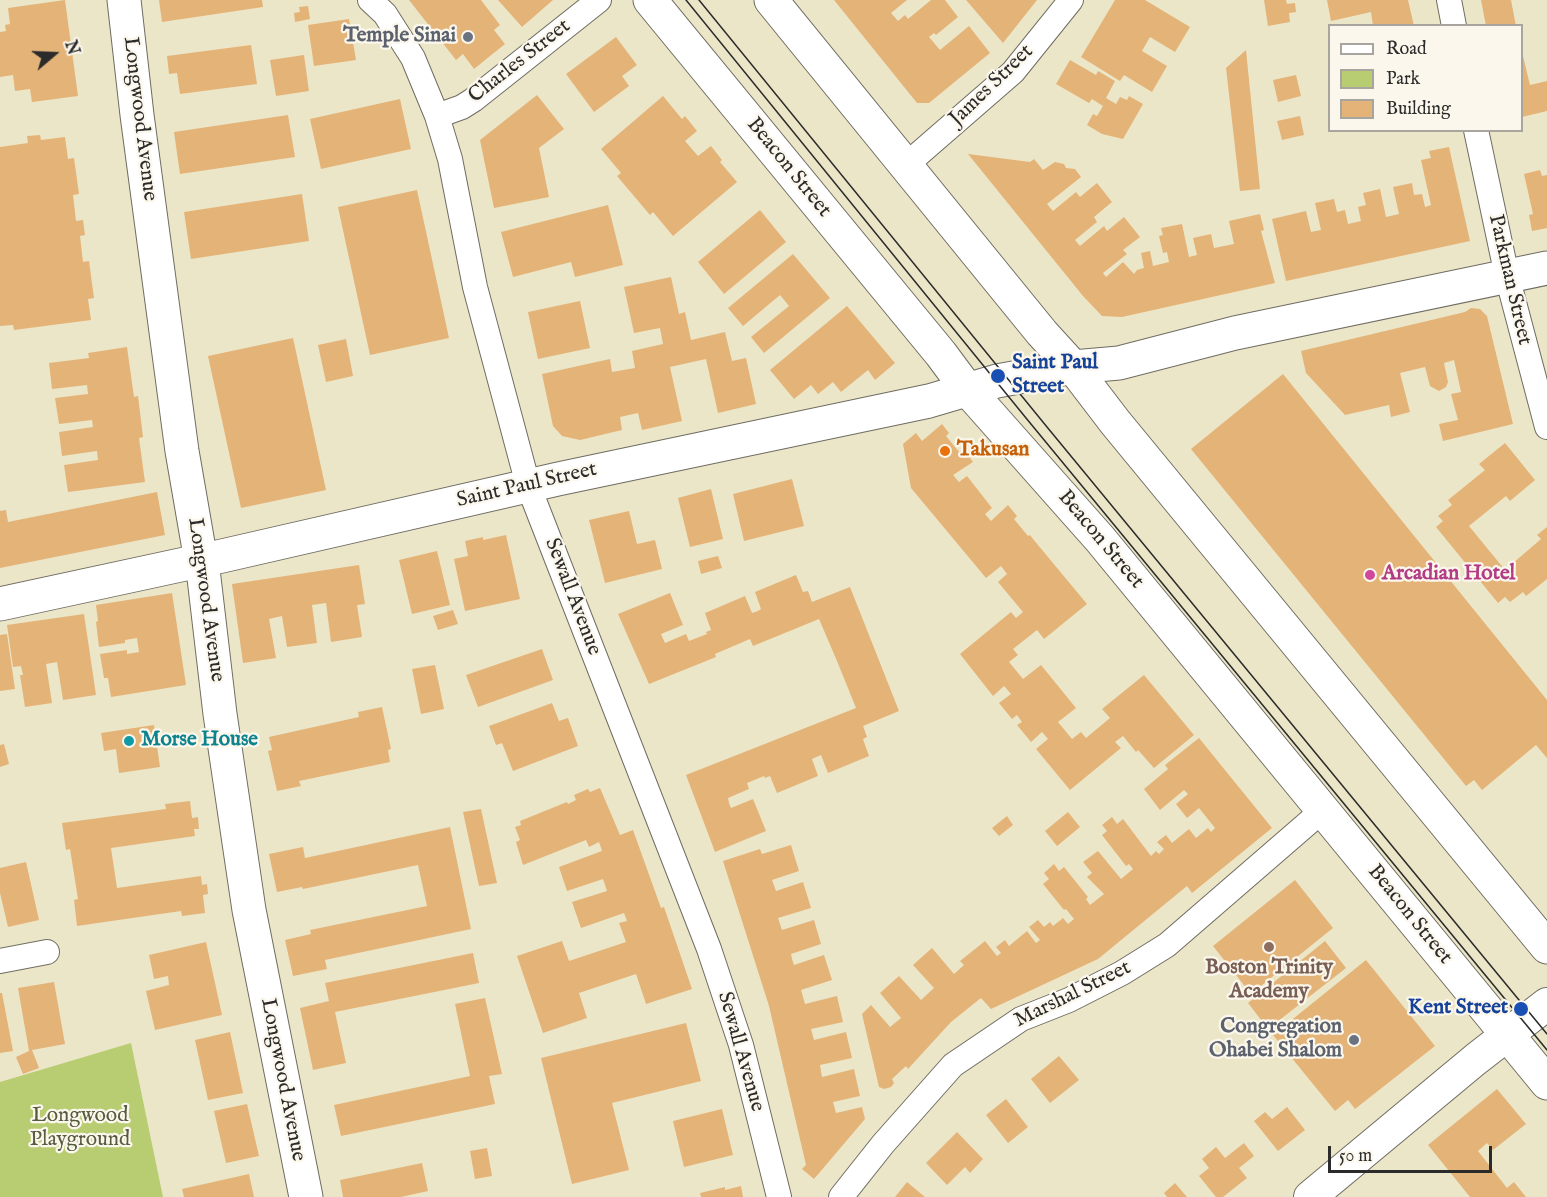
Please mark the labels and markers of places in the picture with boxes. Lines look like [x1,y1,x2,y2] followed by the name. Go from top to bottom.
[343,24,456,50] place label: Temple Sinai
[461,30,475,44] marker: Temple Sinai
[1012,351,1098,401] place label: Saint Paul Street
[989,367,1007,385] marker: Saint Paul Street
[957,438,1030,464] place label: Takusan
[938,444,952,458] marker: Takusan
[1382,562,1515,588] place label: Arcadian Hotel
[1363,568,1377,582] marker: Arcadian Hotel
[141,728,258,754] place label: Morse House
[122,734,136,748] marker: Morse House
[1262,940,1276,954] marker: Boston Trinity Academy
[1205,956,1333,1006] place label: Boston Trinity Academy
[1408,996,1508,1022] place label: Kent Street
[1512,1000,1530,1018] marker: Kent Street
[1209,1015,1342,1065] place label: Congregation Ohabei Shalom
[1347,1033,1361,1047] marker: Congregation Ohabei Shalom

